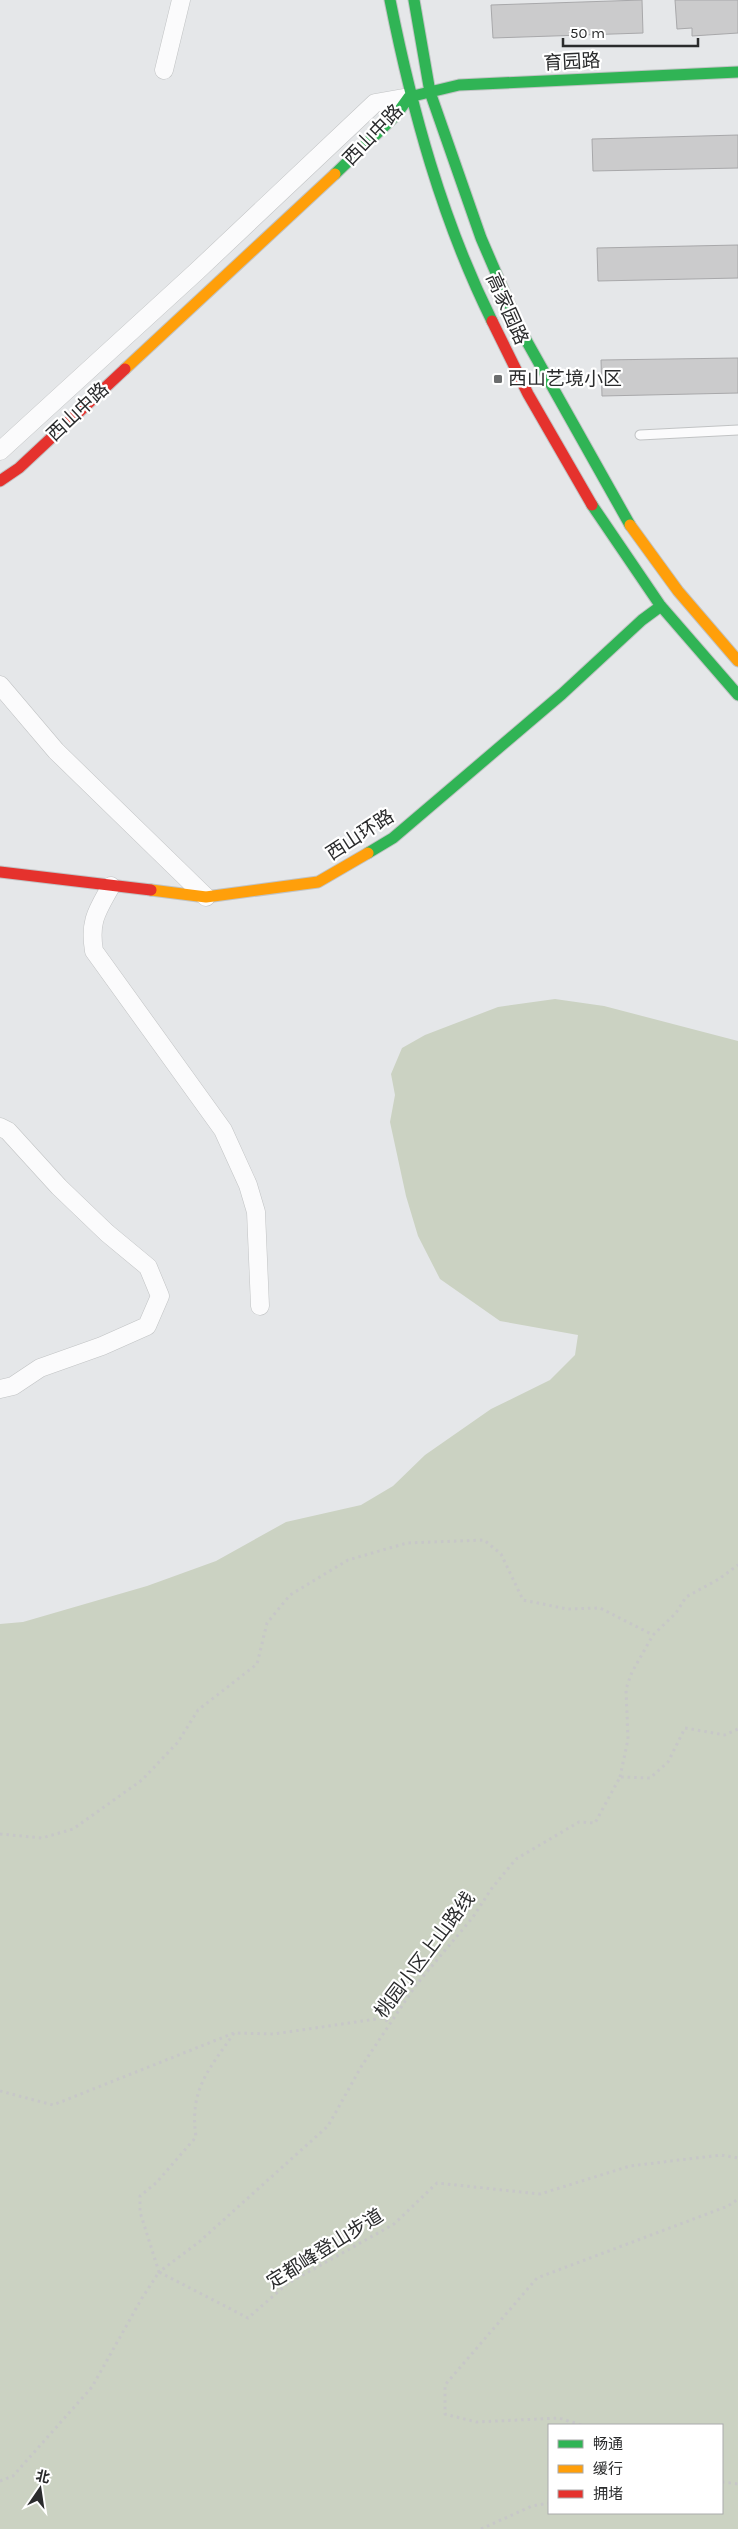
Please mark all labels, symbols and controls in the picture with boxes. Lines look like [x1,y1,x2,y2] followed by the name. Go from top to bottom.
[563,15,698,47] scale bar
[570,24,605,42] text: 50 m
[543,50,601,74] street label: 育园路
[339,100,407,170] street label: 西山中路
[481,270,533,348] street label: 高家园路
[508,368,622,390] place label: 西山艺境小区
[492,373,504,385] marker: 西山艺境小区
[43,378,113,446] street label: 西山中路
[322,805,398,865] street label: 西山环路
[370,1888,480,2022] street label: 桃园小区上山路线
[263,2204,387,2294] street label: 定都峰登山步道
[548,2424,723,2514] legend
[593,2435,623,2453] text: 畅通
[593,2460,623,2478] text: 缓行
[15,2464,65,2514] north arrow
[34,2467,52,2487] text: 北
[593,2485,623,2503] text: 拥堵

